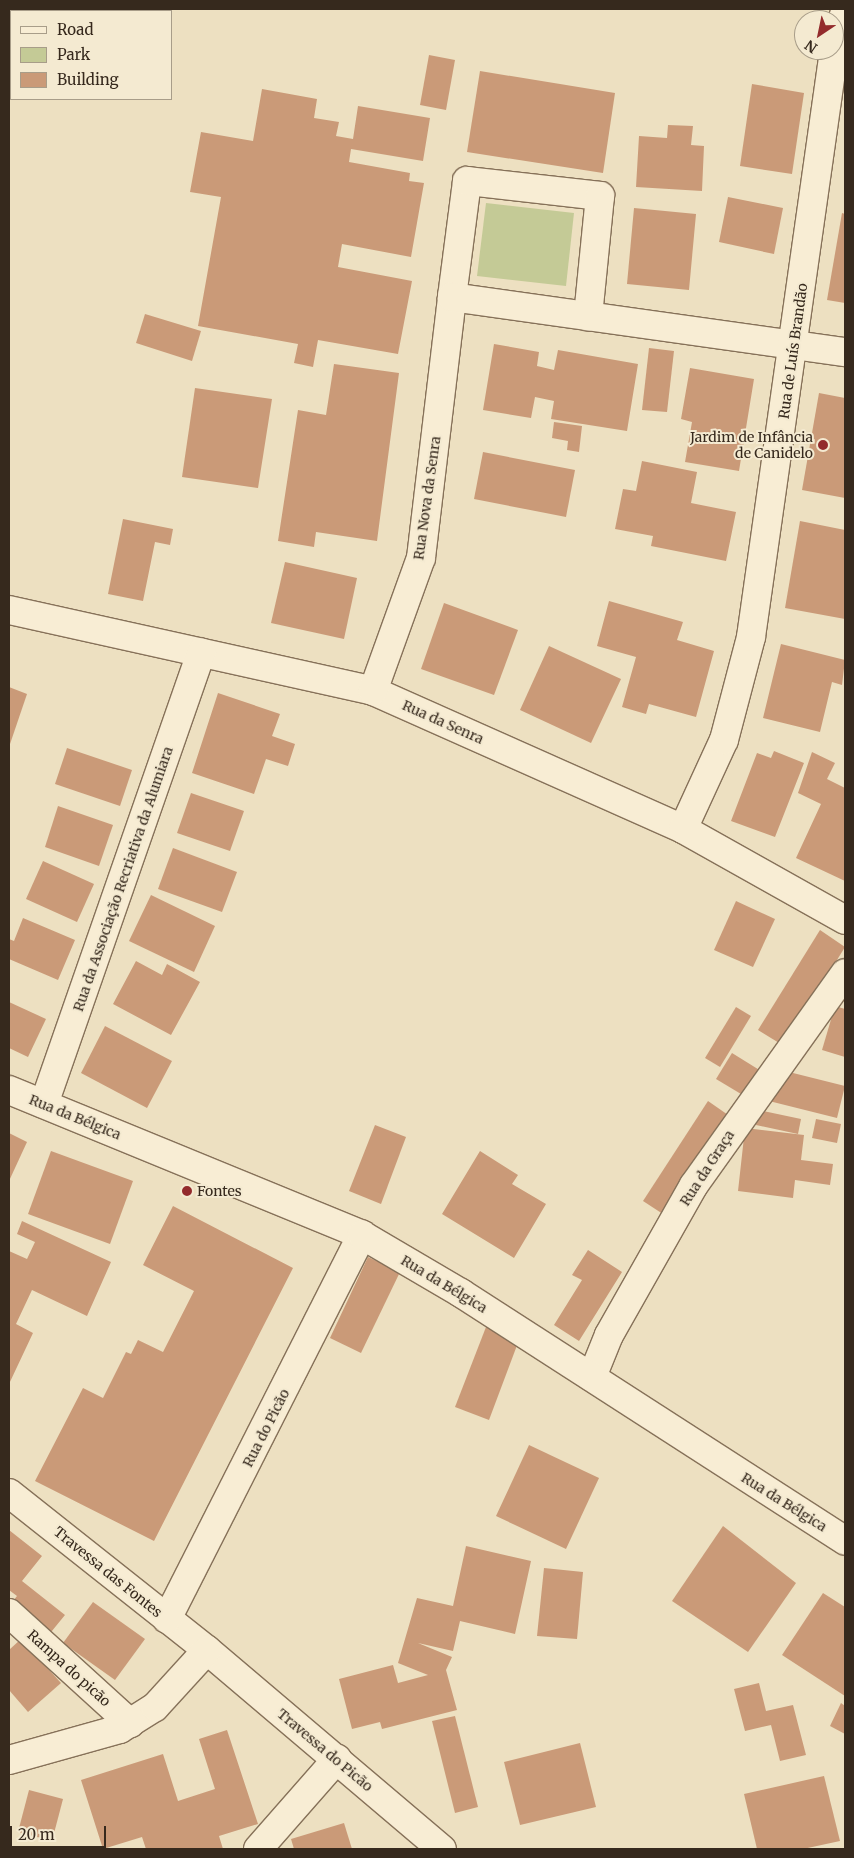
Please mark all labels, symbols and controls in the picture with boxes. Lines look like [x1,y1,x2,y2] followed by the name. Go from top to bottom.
[10,10,172,100] legend
[794,10,844,60] north arrow
[57,20,93,39] text: Road
[802,36,821,57] text: N
[57,45,90,64] text: Park
[57,70,119,89] text: Building
[775,282,811,420] street label: Rua de Luís Brandão
[690,429,813,462] place label: Jardim de Infância de Canidelo
[410,435,444,561] street label: Rua Nova da Senra
[817,439,829,451] marker: Jardim de Infância de Canidelo
[400,697,486,747] street label: Rua da Senra
[70,744,176,1014] street label: Rua da Associação Recriativa da Alumiara
[27,1091,123,1143] street label: Rua da Bélgica
[676,1127,738,1209] street label: Rua da Graça
[197,1183,242,1199] place label: Fontes
[181,1185,193,1197] marker: Fontes
[398,1252,490,1316] street label: Rua da Bélgica
[239,1386,293,1470] street label: Rua do Picão
[738,1469,830,1535] street label: Rua da Bélgica
[51,1523,165,1621] street label: Travessa das Fontes
[24,1626,114,1710] street label: Rampa do picão
[274,1705,376,1795] street label: Travessa do Picão
[12,1816,109,1848] scale bar
[18,1825,55,1844] text: 20 m

